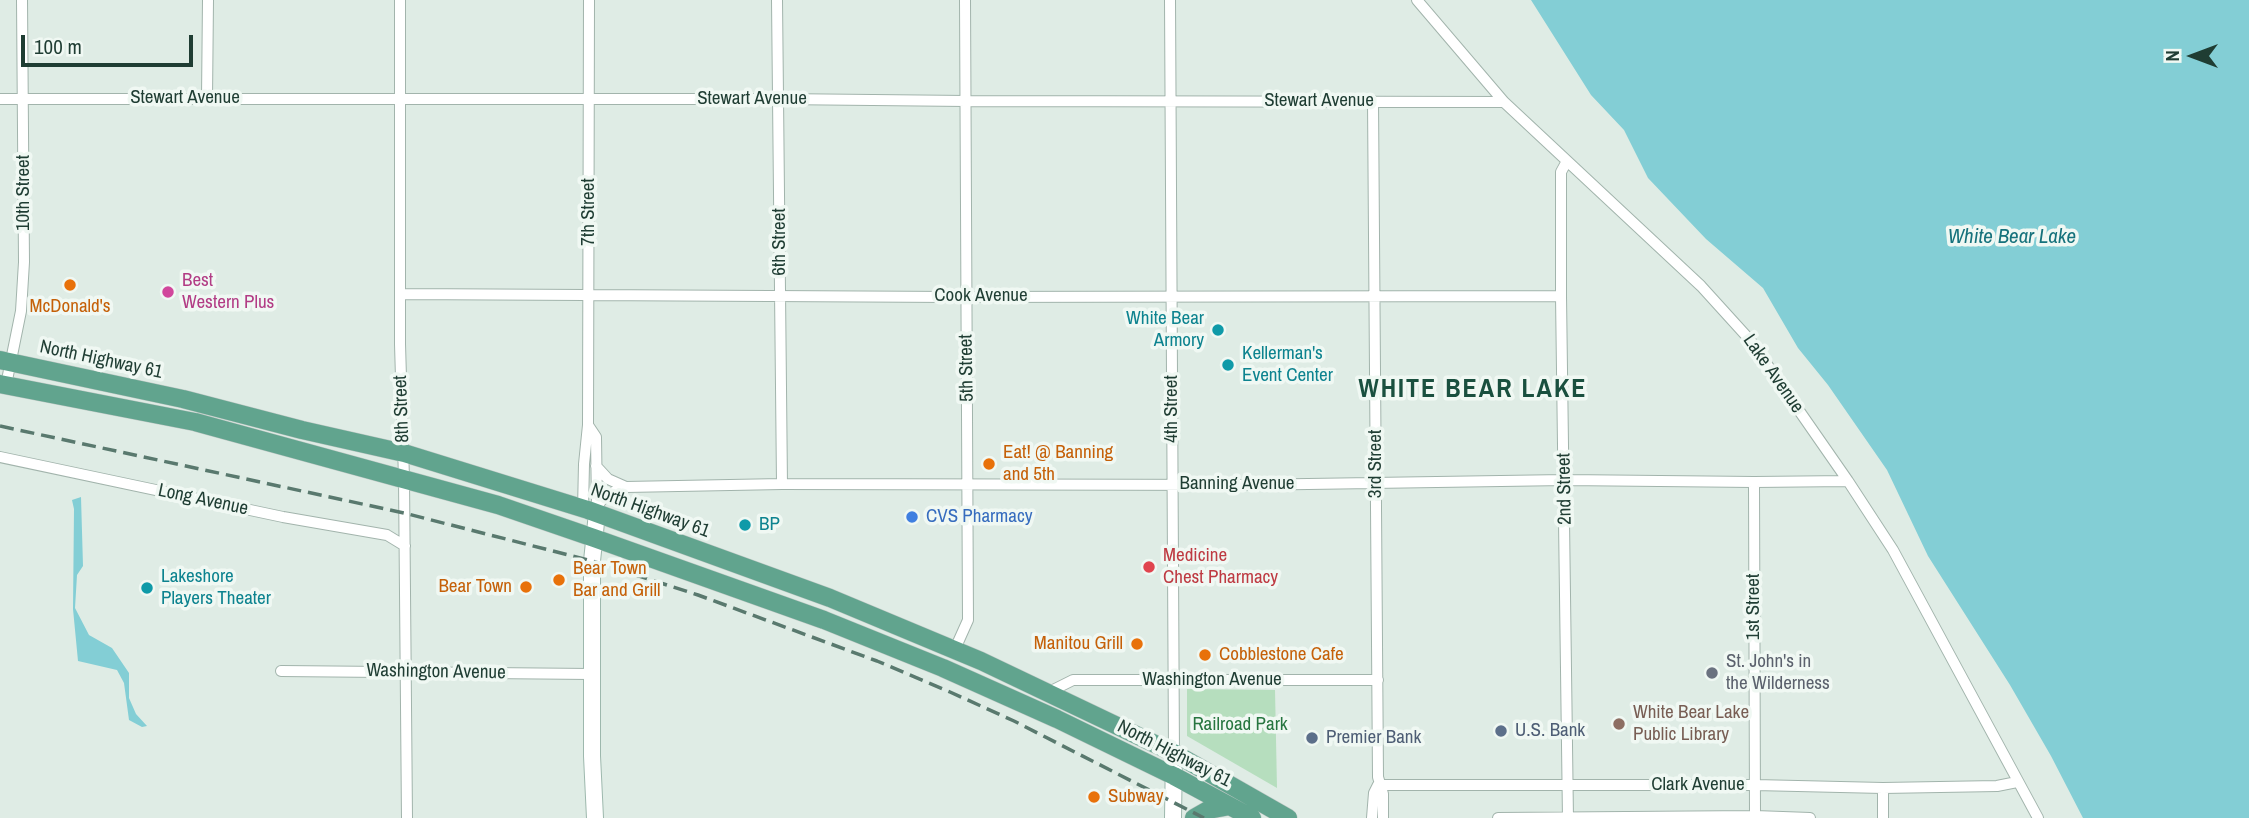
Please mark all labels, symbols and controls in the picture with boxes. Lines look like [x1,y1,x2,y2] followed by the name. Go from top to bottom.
[24,21,196,65] scale bar
[2158,21,2228,91] north arrow
[34,32,82,61] text: 100 m
[2159,50,2185,62] text: N
[130,87,240,109] street label: Stewart Avenue
[697,88,807,110] street label: Stewart Avenue
[1264,90,1374,112] street label: Stewart Avenue
[13,155,35,231] street label: 10th Street
[578,178,600,246] street label: 7th Street
[769,208,791,276] street label: 6th Street
[1948,224,2076,250] water label: White Bear Lake
[182,270,274,314] place label: Best Western Plus
[62,277,78,293] marker: McDonald's
[160,284,176,300] marker: Best Western Plus
[934,285,1028,307] street label: Cook Avenue
[30,296,110,318] place label: McDonald's
[1126,308,1204,352] place label: White Bear Armory
[1210,322,1226,338] marker: White Bear Armory
[1738,330,1808,418] street label: Lake Avenue
[955,334,979,402] street label: 5th Street
[38,336,164,384] street label: North Highway 61
[1242,343,1333,387] place label: Kellerman's Event Center
[1220,357,1236,373] marker: Kellerman's Event Center
[1360,374,1586,406] district label: WHITE BEAR LAKE
[389,375,415,443] street label: 8th Street
[1161,375,1183,443] street label: 4th Street
[1365,430,1387,498] street label: 3rd Street
[1003,442,1113,486] place label: Eat! @ Banning and 5th
[1553,453,1577,525] street label: 2nd Street
[981,456,997,472] marker: Eat! @ Banning and 5th
[1180,473,1294,495] street label: Banning Avenue
[156,479,250,521] street label: Long Avenue
[588,479,712,543] street label: North Highway 61
[926,506,1032,528] place label: CVS Pharmacy
[904,509,920,525] marker: CVS Pharmacy
[759,514,780,536] place label: BP
[737,517,753,533] marker: BP
[1163,545,1278,589] place label: Medicine Chest Pharmacy
[573,558,660,602] place label: Bear Town Bar and Grill
[1141,559,1157,575] marker: Medicine Chest Pharmacy
[161,566,271,610] place label: Lakeshore Players Theater
[551,572,567,588] marker: Bear Town Bar and Grill
[1743,574,1765,640] street label: 1st Street
[438,576,512,598] place label: Bear Town
[518,579,534,595] marker: Bear Town
[139,580,155,596] marker: Lakeshore Players Theater
[1034,633,1123,655] place label: Manitou Grill
[1129,636,1145,652] marker: Manitou Grill
[1219,644,1344,666] place label: Cobblestone Cafe
[1197,647,1213,663] marker: Cobblestone Cafe
[1726,651,1830,695] place label: St. John's in the Wilderness
[366,659,506,685] street label: Washington Avenue
[1704,665,1720,681] marker: St. John's in the Wilderness
[1142,669,1282,691] street label: Washington Avenue
[1633,702,1749,746] place label: White Bear Lake Public Library
[1192,714,1288,736] park label: Railroad Park
[1113,716,1235,792] street label: North Highway 61
[1611,716,1627,732] marker: White Bear Lake Public Library
[1515,720,1585,742] place label: U.S. Bank
[1493,723,1509,739] marker: U.S. Bank
[1326,727,1421,749] place label: Premier Bank
[1304,730,1320,746] marker: Premier Bank
[1651,774,1745,796] street label: Clark Avenue
[1108,786,1163,808] place label: Subway
[1086,789,1102,805] marker: Subway

